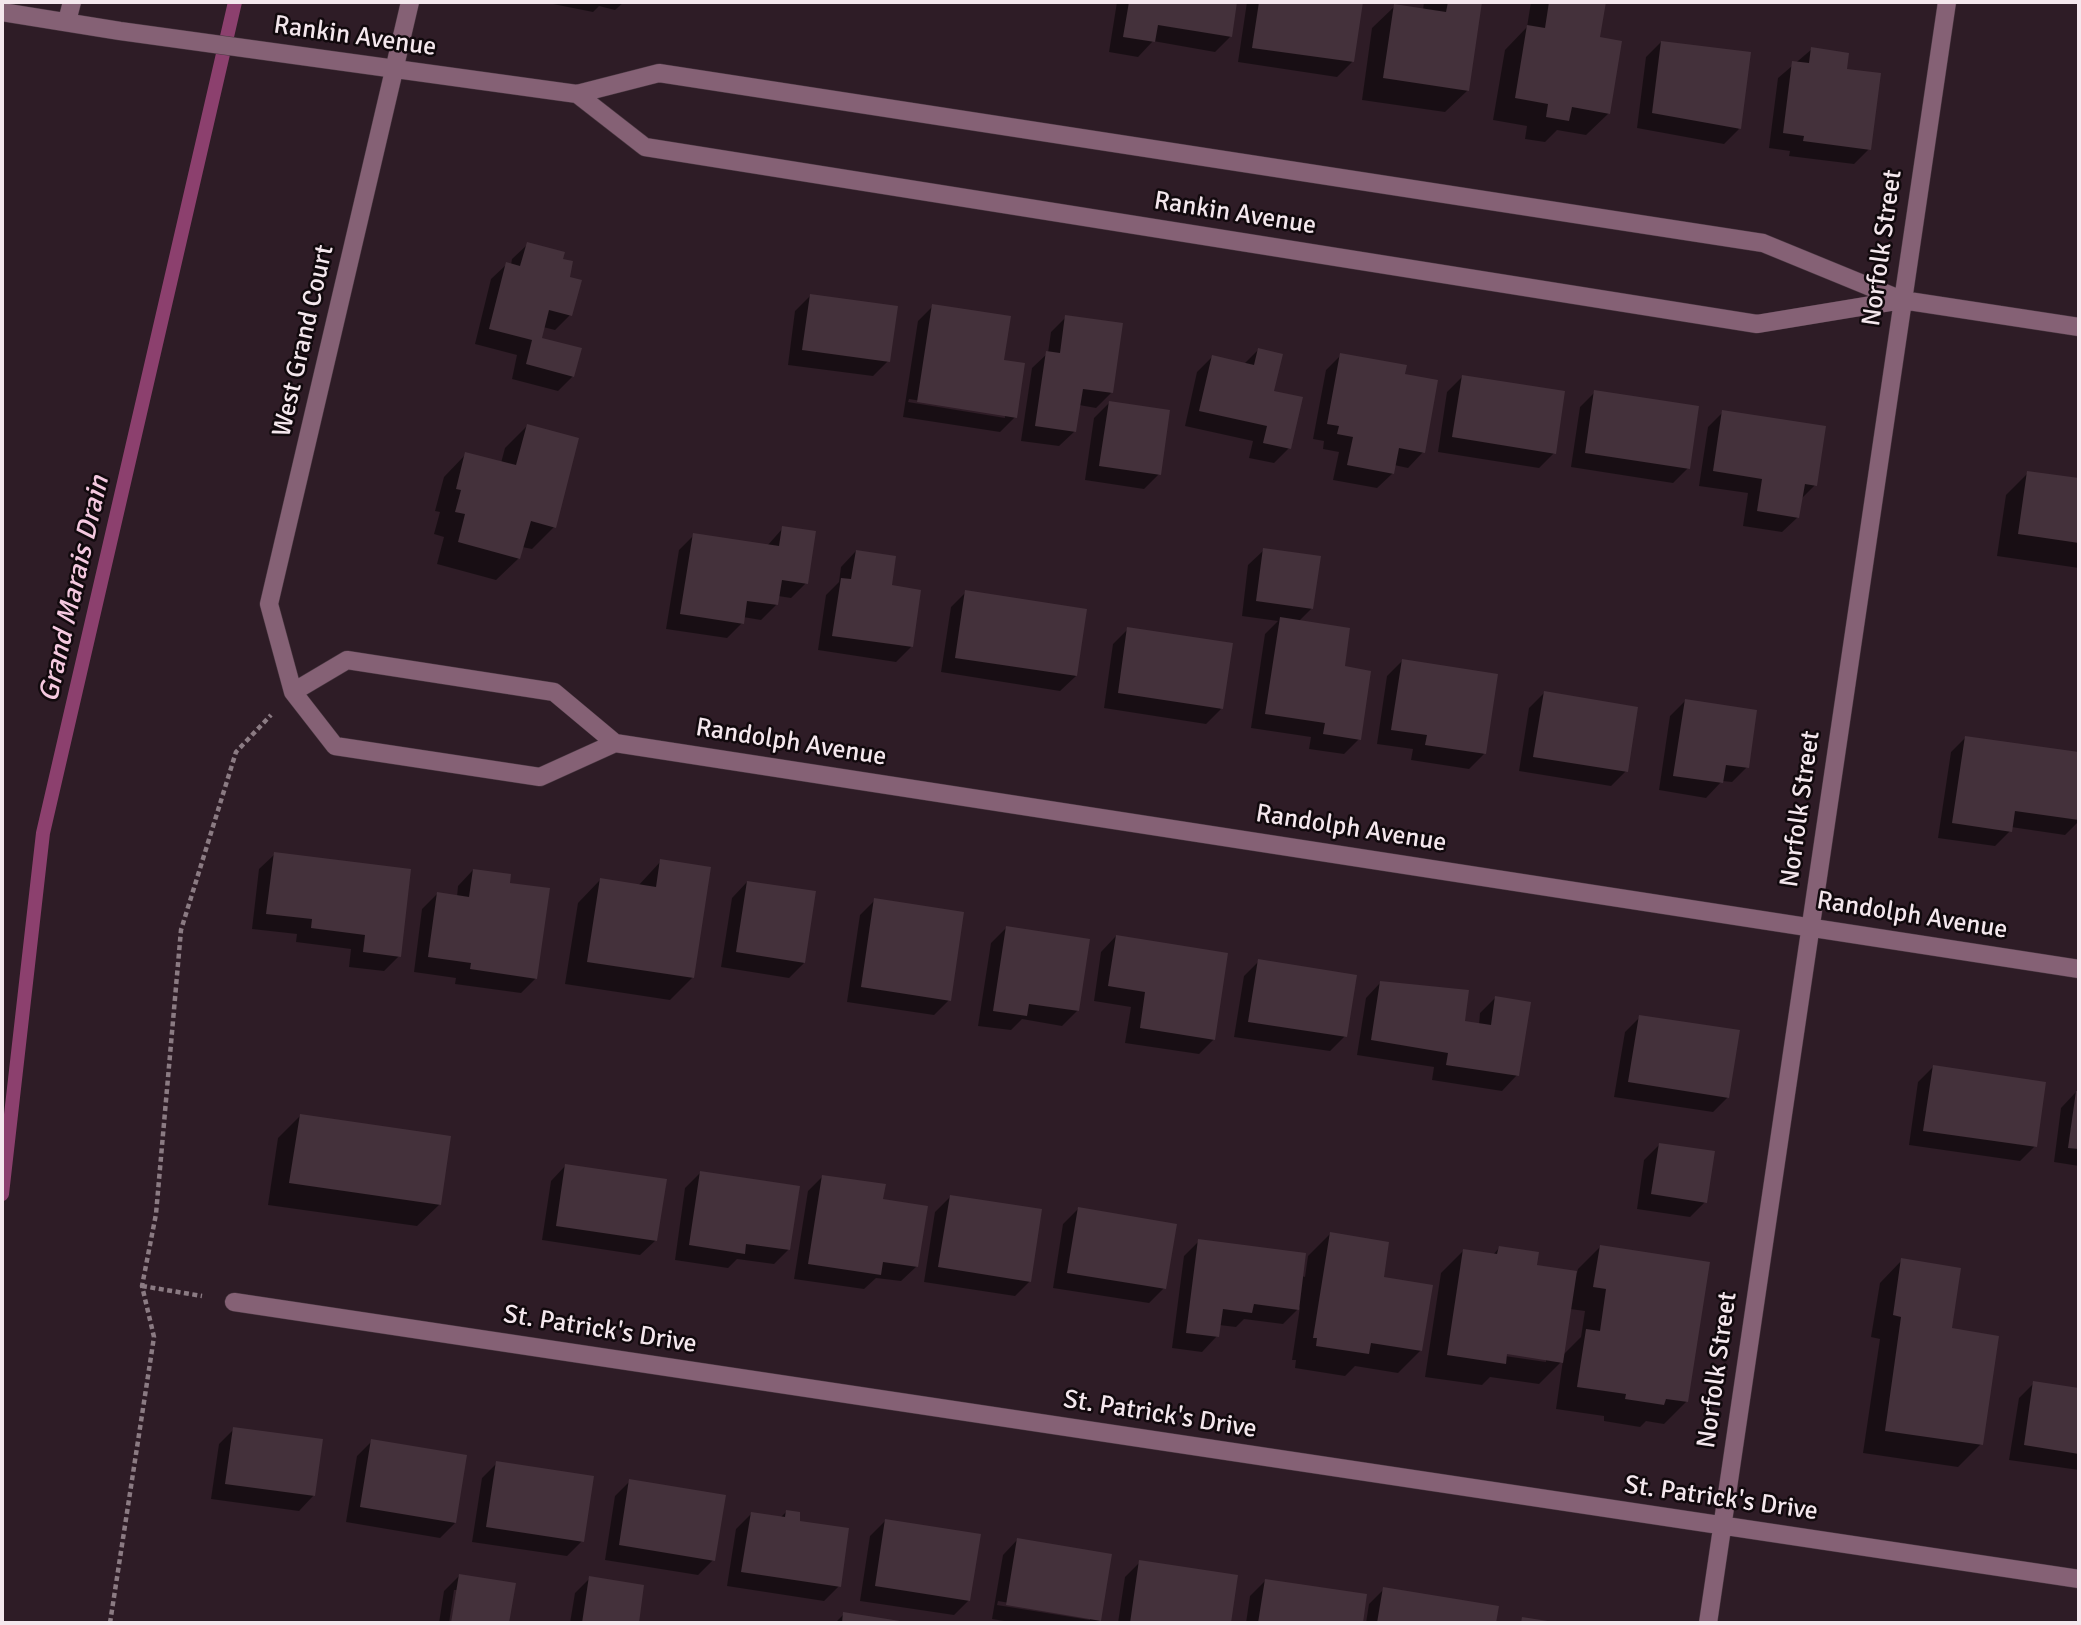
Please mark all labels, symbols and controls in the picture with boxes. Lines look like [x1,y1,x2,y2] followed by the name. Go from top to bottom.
[272,10,438,64] street label: Rankin Avenue
[1857,168,1909,328] street label: Norfolk Street
[1152,186,1318,242] street label: Rankin Avenue
[267,242,341,440] street label: West Grand Court
[33,473,117,705] water label: Grand Marais Drain
[693,713,889,773] street label: Randolph Avenue
[1775,729,1827,889] street label: Norfolk Street
[1253,799,1449,859] street label: Randolph Avenue
[1814,886,2010,946] street label: Randolph Avenue
[1692,1290,1744,1450] street label: Norfolk Street
[501,1299,699,1361] street label: St. Patrick's Drive
[1061,1384,1259,1446] street label: St. Patrick's Drive
[1622,1470,1820,1528] street label: St. Patrick's Drive

